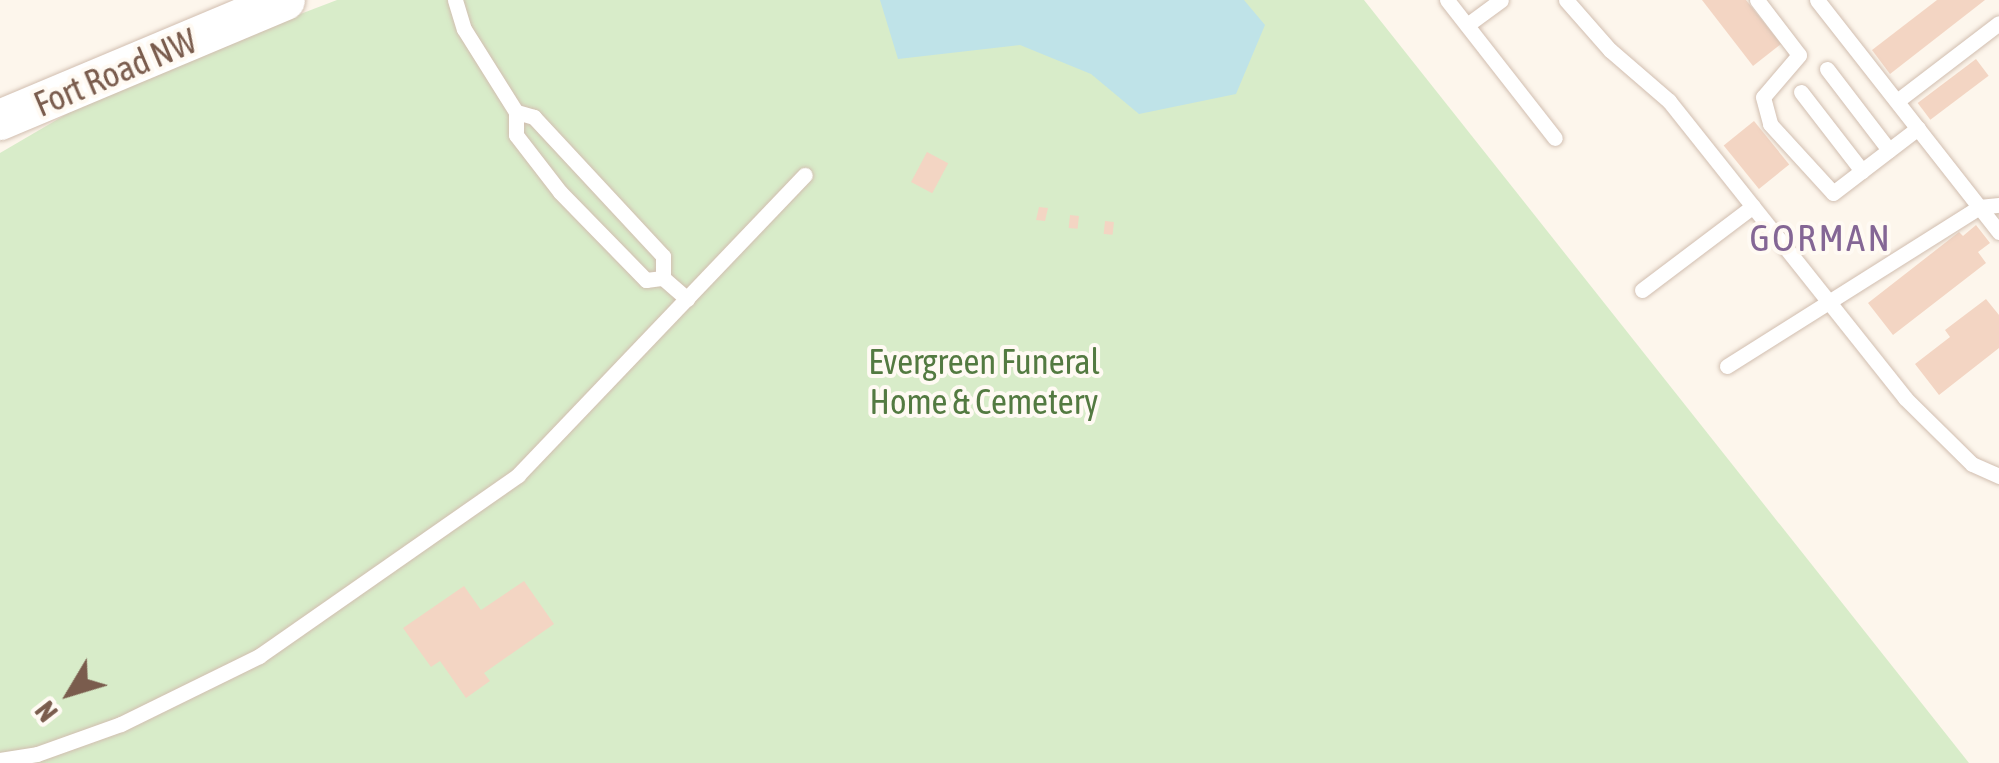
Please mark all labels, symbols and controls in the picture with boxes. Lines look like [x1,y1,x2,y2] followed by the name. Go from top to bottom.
[27,19,203,125] street label: Fort Road NW
[1750,215,1892,261] district label: GORMAN
[868,340,1100,422] park label: Evergreen Funeral Home & Cemetery
[20,643,120,743] north arrow
[29,695,64,728] text: N

